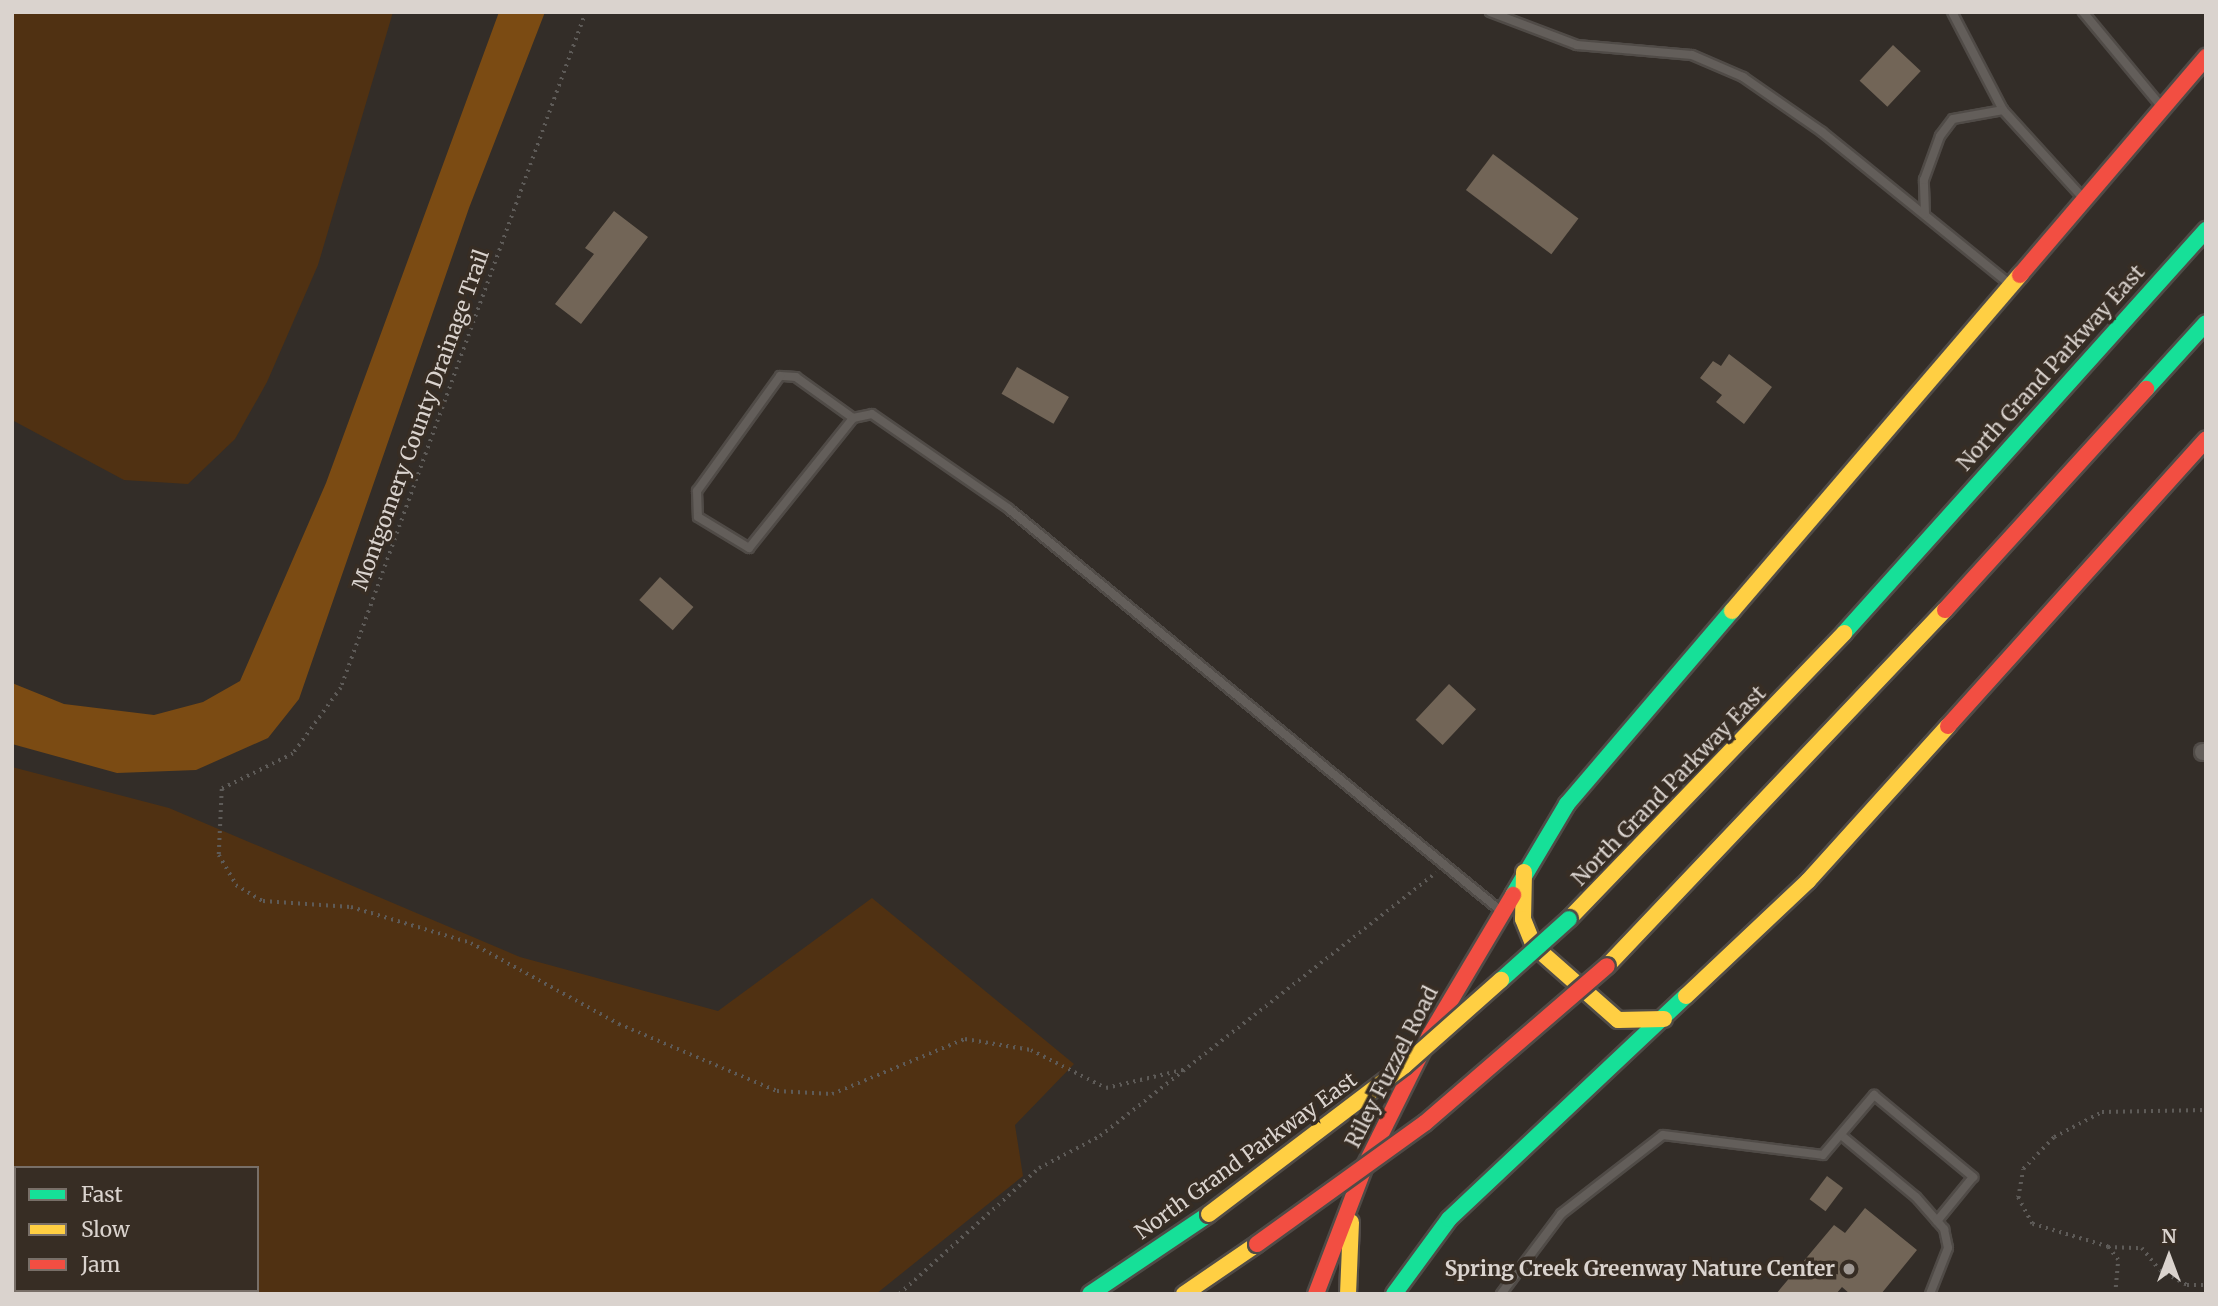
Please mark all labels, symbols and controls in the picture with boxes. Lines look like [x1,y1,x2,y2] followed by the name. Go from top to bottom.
[347,246,495,594] street label: Montgomery County Drainage Trail
[1952,260,2150,476] street label: North Grand Parkway East
[1567,681,1771,891] street label: North Grand Parkway East
[1340,982,1444,1152] street label: Riley Fuzzel Road
[1130,1067,1362,1245] street label: North Grand Parkway East
[14,1166,259,1292] legend
[81,1181,123,1208] text: Fast
[81,1216,130,1243] text: Slow
[2134,1222,2204,1292] north arrow
[2161,1224,2177,1248] text: N
[81,1251,120,1278] text: Jam
[1444,1256,1835,1282] place label: Spring Creek Greenway Nature Center
[1841,1261,1857,1277] marker: Spring Creek Greenway Nature Center

